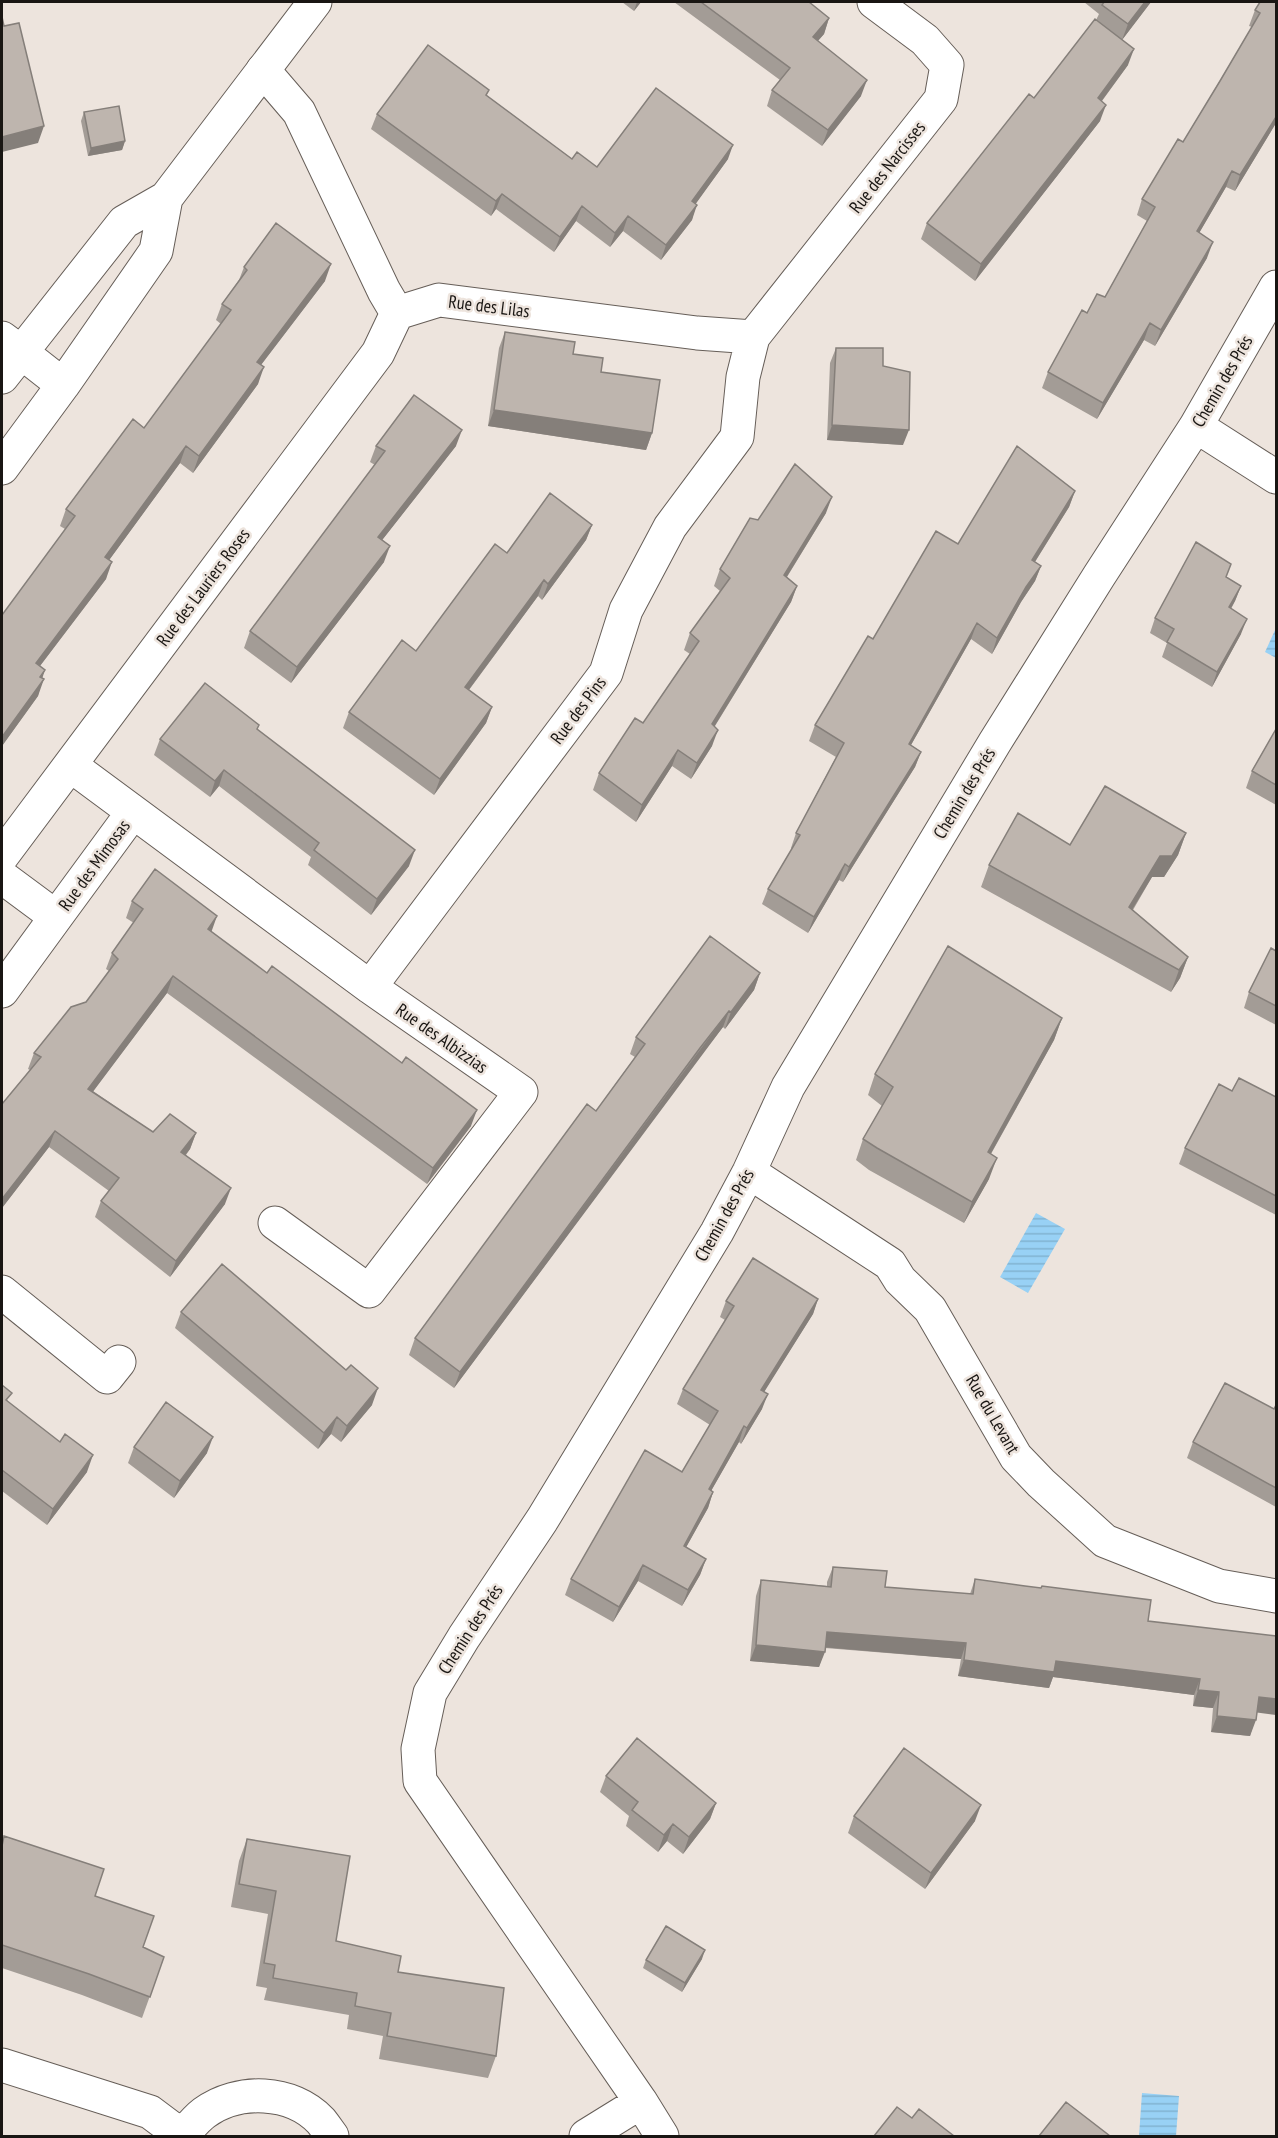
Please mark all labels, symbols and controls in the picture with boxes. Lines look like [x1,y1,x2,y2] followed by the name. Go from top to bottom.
[844,116,930,218] street label: Rue des Narcisses
[447,290,531,322] street label: Rue des Lilas
[1187,331,1257,431] street label: Chemin des Prés
[151,524,255,650] street label: Rue des Lauriers Roses
[545,672,611,748] street label: Rue des Pins
[928,743,1000,843] street label: Chemin des Prés
[53,815,135,915] street label: Rue des Mimosas
[392,998,492,1078] street label: Rue des Albizzias
[689,1165,759,1265] street label: Chemin des Prés
[961,1370,1025,1458] street label: Rue du Levant
[433,1580,507,1678] street label: Chemin des Prés

